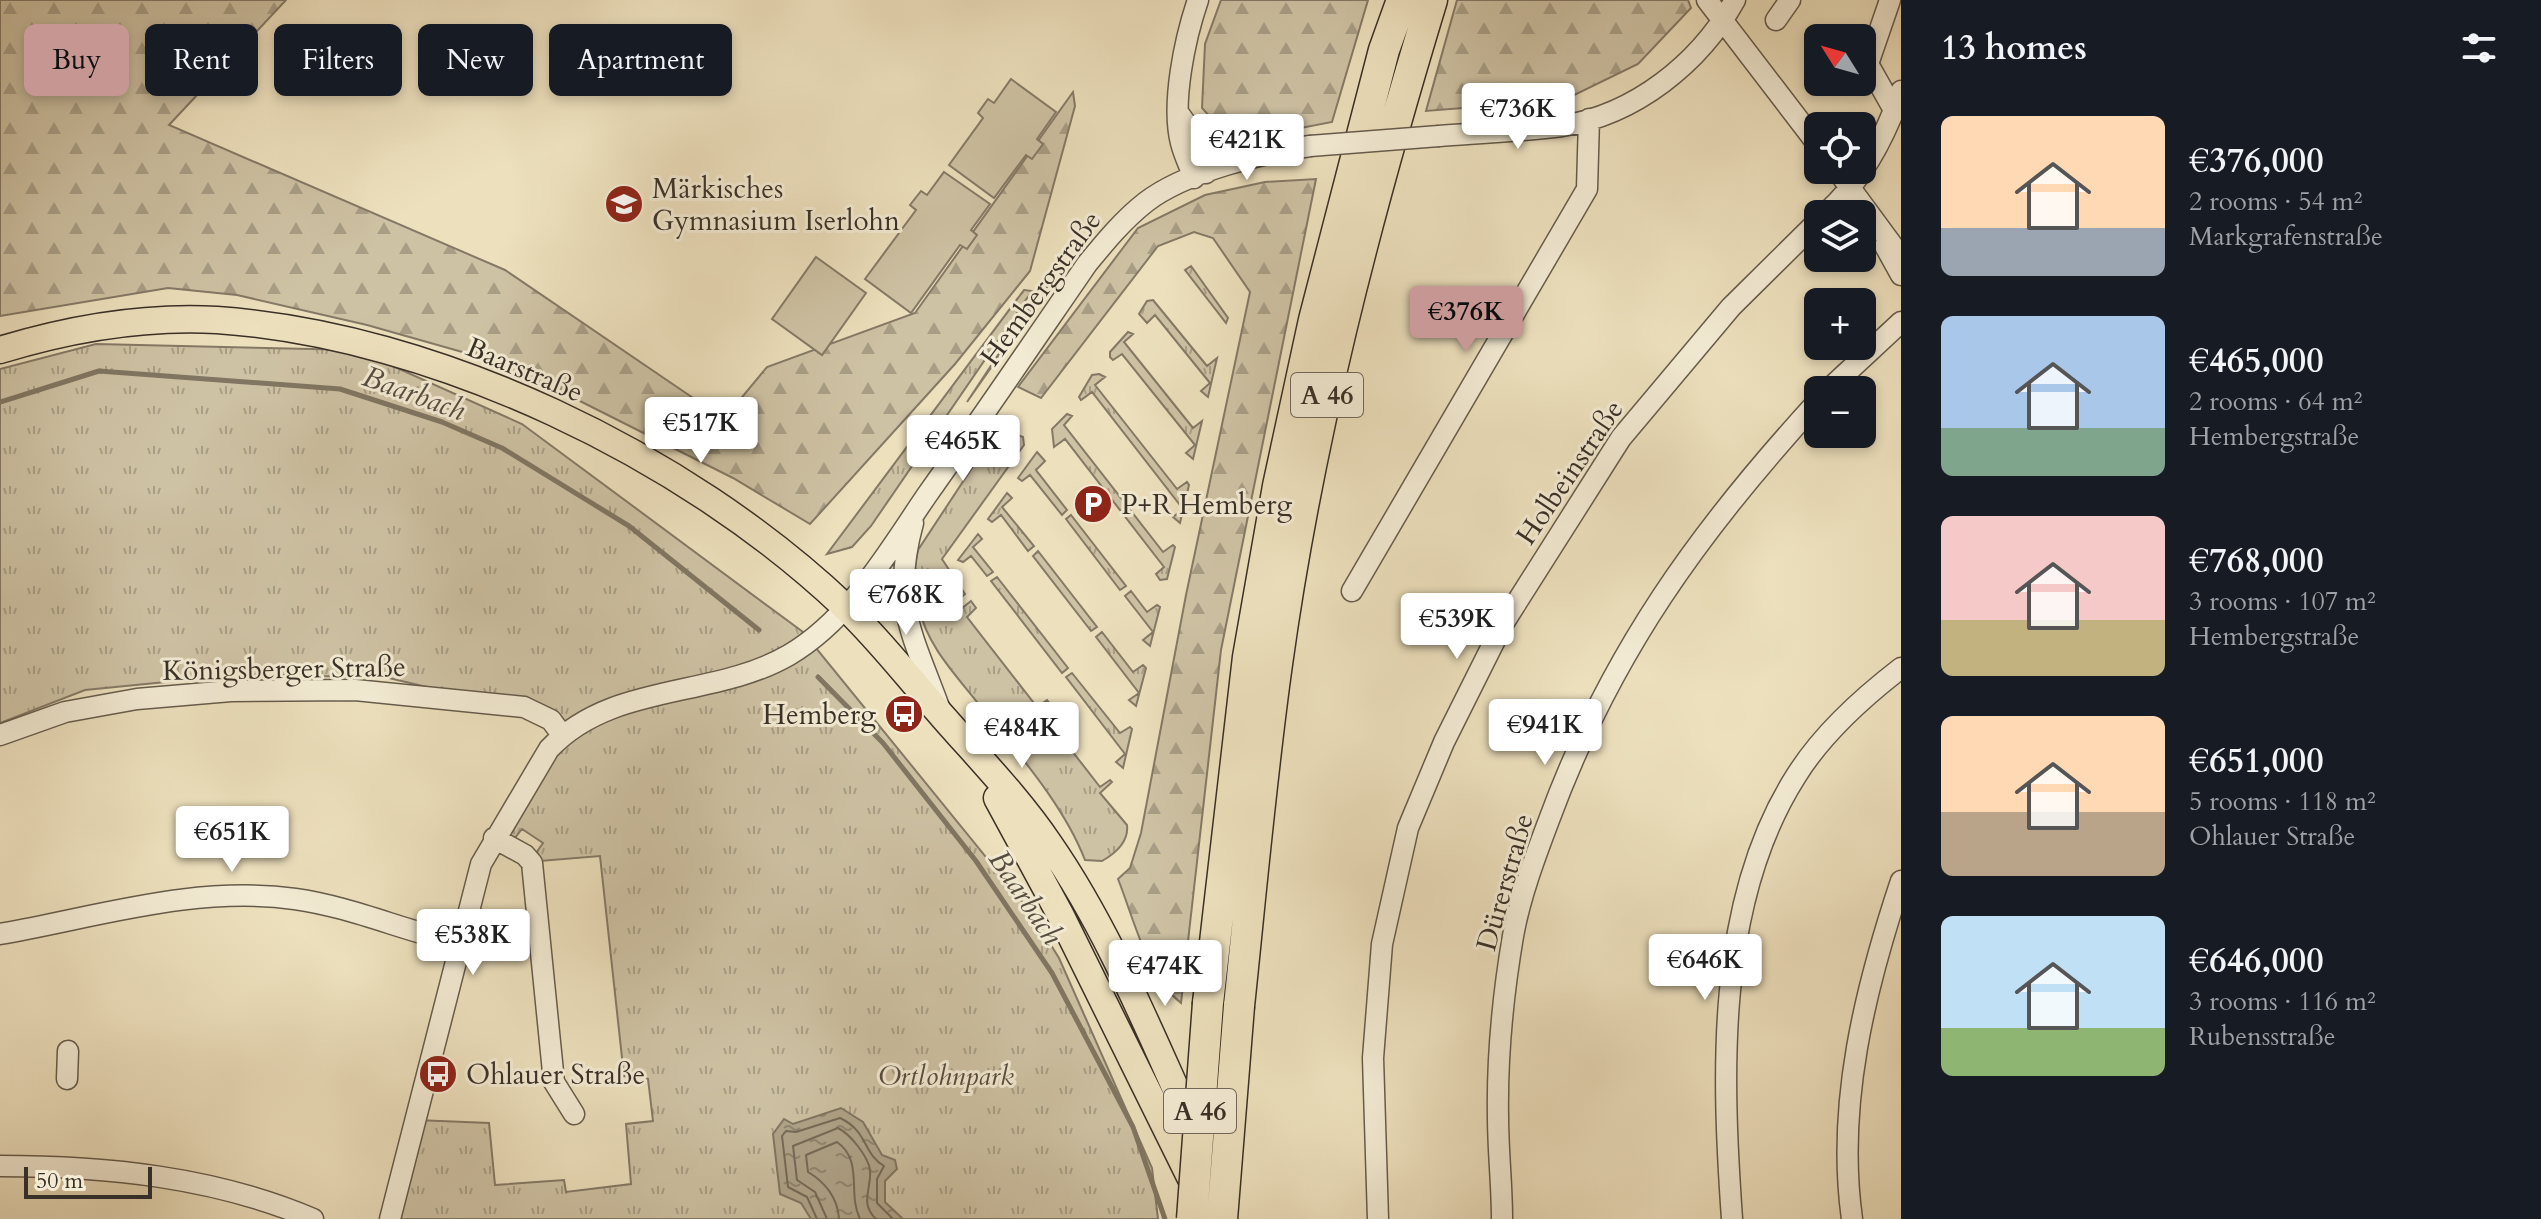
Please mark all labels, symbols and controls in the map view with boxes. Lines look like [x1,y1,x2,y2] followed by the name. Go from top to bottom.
[24,24,129,96] chip: Buy
[145,24,258,96] chip: Rent
[274,24,402,96] chip: Filters
[418,24,533,96] chip: New
[549,24,732,96] chip: Apartment
[1804,24,1876,96] north arrow
[1804,24,1876,448] map controls
[1941,25,2087,71] text: 13 homes
[2457,26,2501,70] icon: filters
[1462,83,1574,151] pin: €736K
[1480,91,1556,126] text: €736K
[1804,112,1876,184] button: locate
[1191,114,1303,182] pin: €421K
[1209,122,1285,157] text: €421K
[2189,138,2324,184] text: €376,000
[2005,148,2101,244] icon: home
[652,170,900,240] place label: Märkisches Gymnasium Iserlohn
[603,183,645,225] school or university icon: Märkisches Gymnasium Iserlohn
[2189,184,2362,219] text: 2 rooms · 54 m²
[1804,200,1876,272] button: layers
[972,203,1110,374] street label: Hembergstraße
[2189,219,2383,254] text: Markgrafenstraße
[1410,286,1522,354] pin: €376K
[1804,288,1876,360] button: +
[1428,294,1504,329] text: €376K
[460,328,589,412] street label: Baarstraße
[2189,338,2324,384] text: €465,000
[2005,348,2101,444] icon: home
[357,356,472,431] water label: Baarbach
[1291,373,1363,417] road number: A 46
[1804,376,1876,448] button: −
[2189,384,2362,419] text: 2 rooms · 64 m²
[1507,393,1632,552] street label: Holbeinstraße
[645,397,757,465] pin: €517K
[663,405,739,440] text: €517K
[907,415,1019,483] pin: €465K
[2189,419,2359,454] text: Hembergstraße
[925,423,1001,458] text: €465K
[1072,483,1114,525] parking icon: P+R Hemberg
[1121,486,1293,524] place label: P+R Hemberg
[2189,538,2324,584] text: €768,000
[2005,548,2101,644] icon: home
[850,569,962,637] pin: €768K
[868,577,944,612] text: €768K
[2189,584,2376,619] text: 3 rooms · 107 m²
[1401,593,1513,661] pin: €539K
[1419,601,1495,636] text: €539K
[2189,619,2359,654] text: Hembergstraße
[162,648,406,690] street label: Königsberger Straße
[883,693,925,735] bus stop icon: Hemberg
[763,696,876,734] place label: Hemberg
[1489,699,1601,767] pin: €941K
[966,702,1078,770] pin: €484K
[1507,707,1583,742] text: €941K
[984,710,1060,745] text: €484K
[2189,738,2324,784] text: €651,000
[2005,748,2101,844] icon: home
[2189,784,2376,819] text: 5 rooms · 118 m²
[176,806,288,874] pin: €651K
[1467,809,1543,955] street label: Dürerstraße
[194,814,270,849] text: €651K
[2189,819,2355,854] text: Ohlauer Straße
[979,842,1073,953] water label: Baarbach
[417,909,529,977] pin: €538K
[435,917,511,952] text: €538K
[1649,934,1761,1002] pin: €646K
[2189,938,2324,984] text: €646,000
[1109,940,1221,1008] pin: €474K
[1667,942,1743,977] text: €646K
[1127,948,1203,983] text: €474K
[2005,948,2101,1044] icon: home
[2189,984,2376,1019] text: 3 rooms · 116 m²
[2189,1019,2335,1054] text: Rubensstraße
[417,1053,459,1095] bus stop icon: Ohlauer Straße
[466,1056,645,1094] place label: Ohlauer Straße
[878,1057,1014,1095] park label: Ortlohnpark
[1164,1089,1236,1133] road number: A 46
[24,1163,152,1199] scale bar
[36,1166,83,1196] text: 50 m

